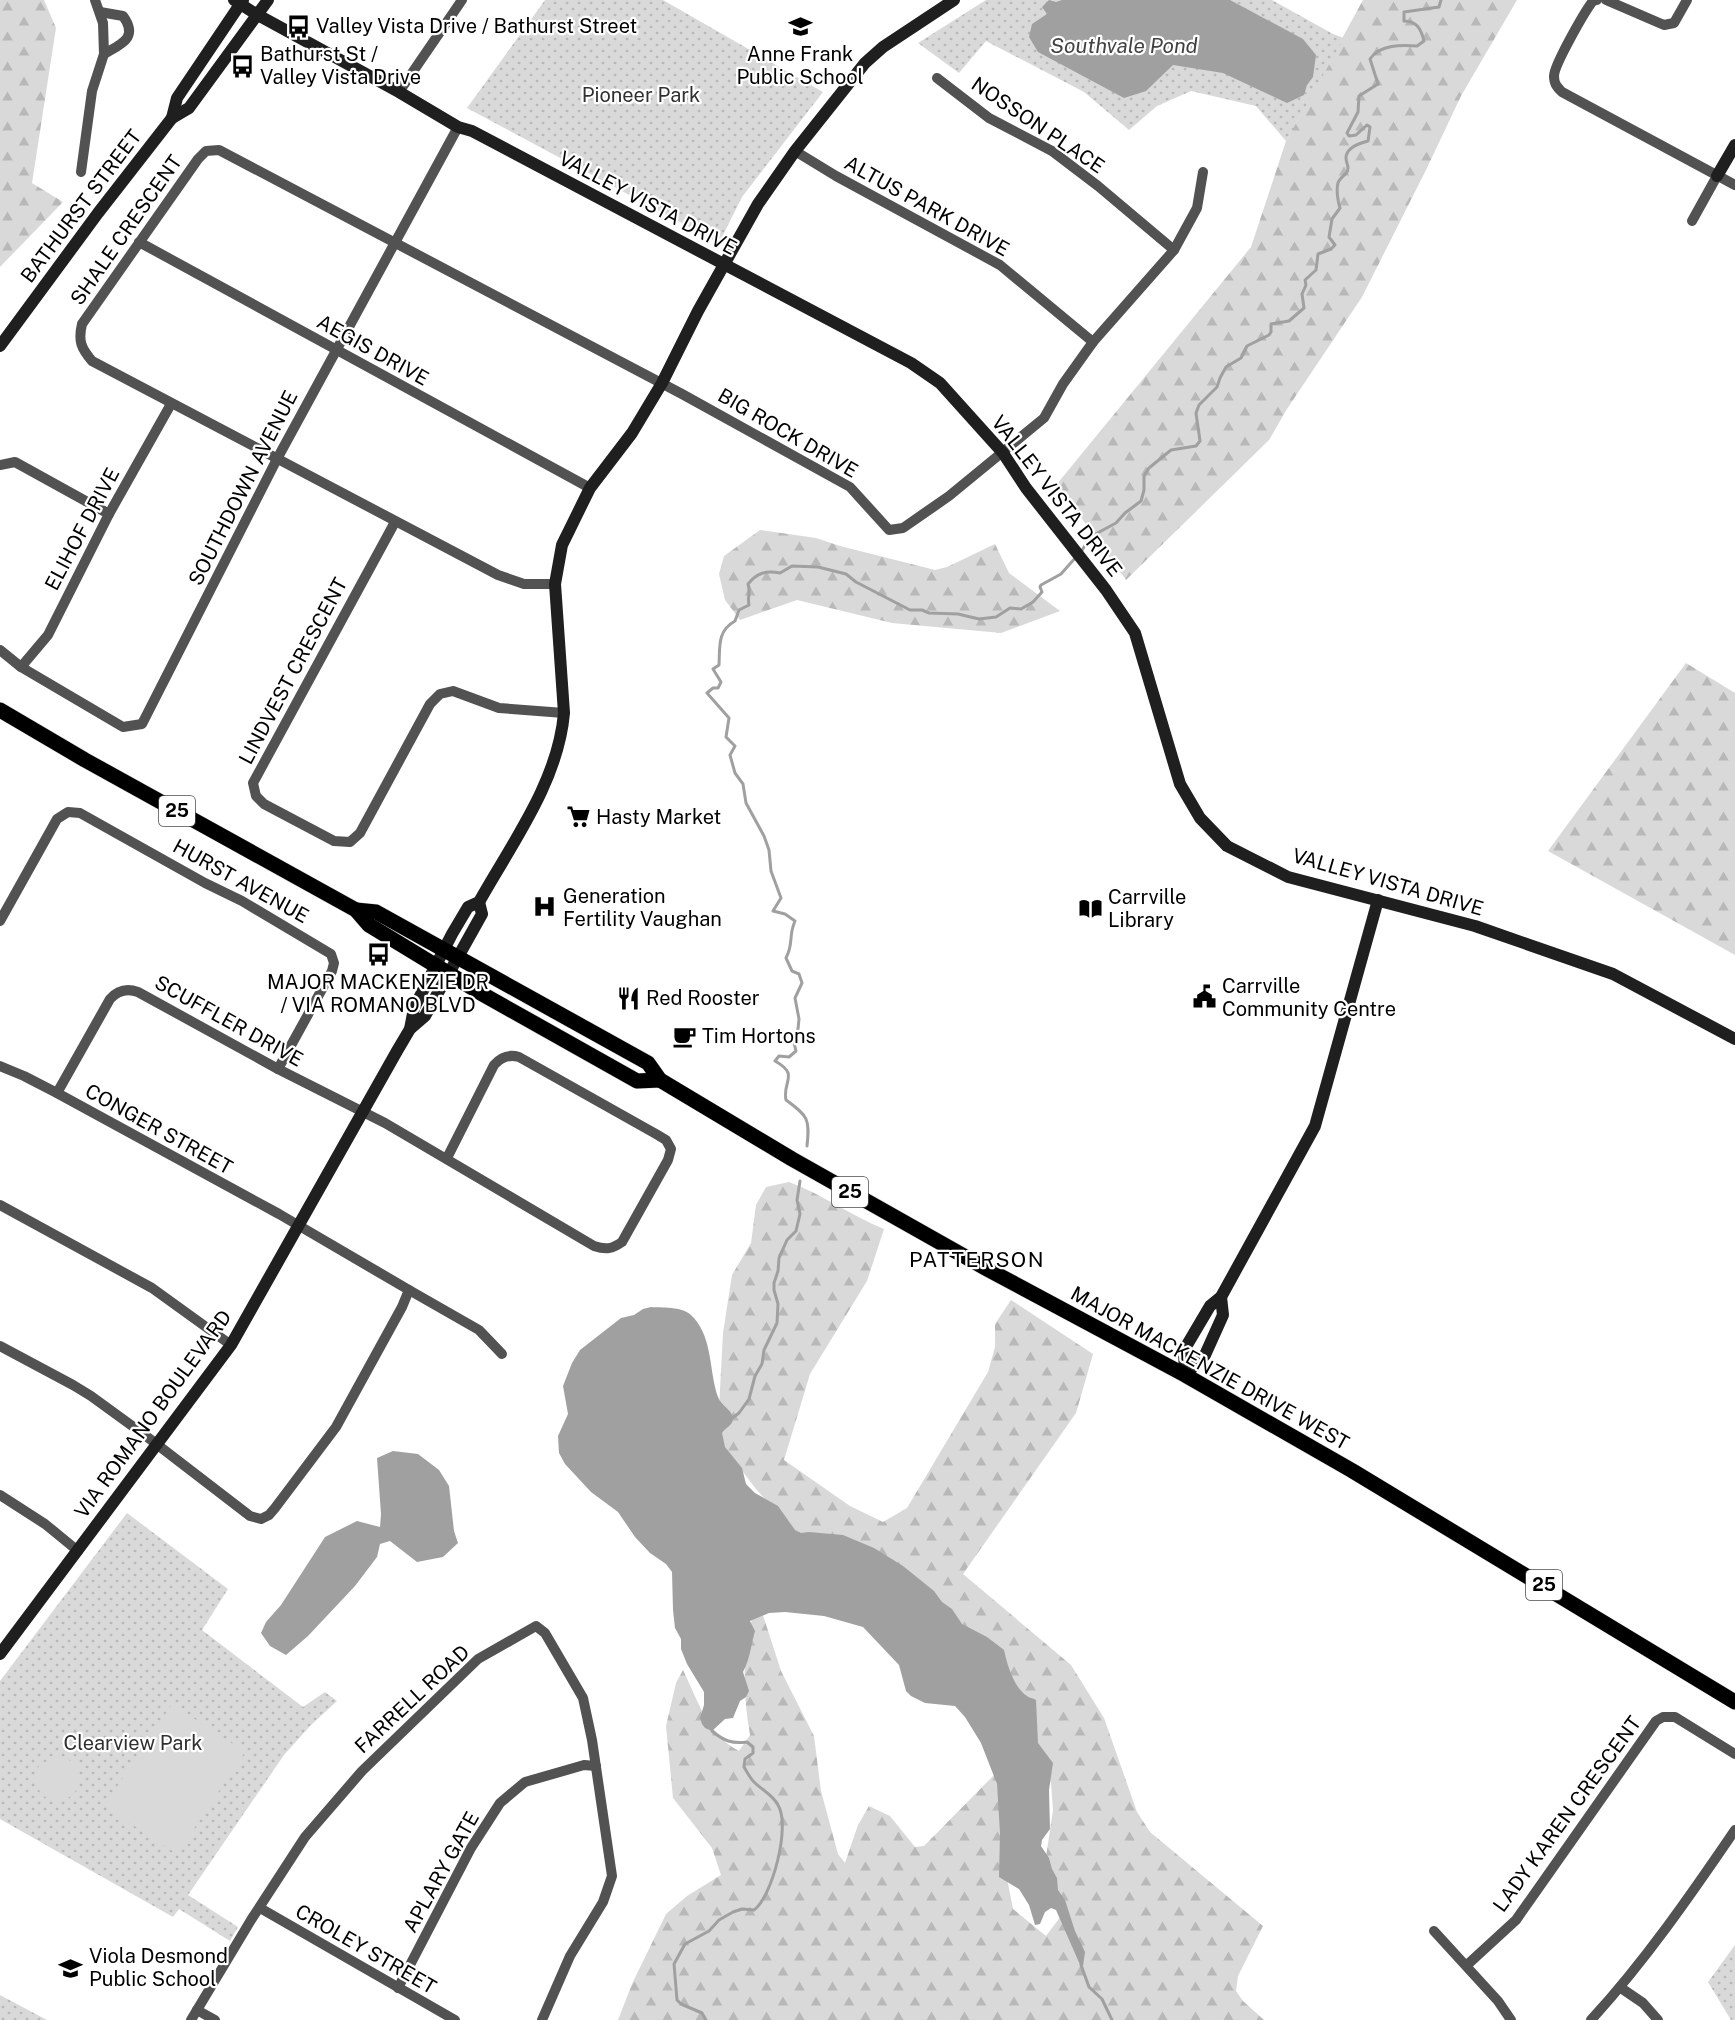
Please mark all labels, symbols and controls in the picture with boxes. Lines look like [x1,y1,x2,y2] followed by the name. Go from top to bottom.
[285,13,311,39] bus stop icon: Valley Vista Drive / Bathurst Street
[316,14,637,38] place label: Valley Vista Drive / Bathurst Street
[787,14,813,40] school or university icon: Anne Frank Public School
[1050,33,1198,58] water label: Southvale Pond
[260,42,421,89] place label: Bathurst St / Valley Vista Drive
[736,42,864,89] place label: Anne Frank Public School
[229,53,255,79] bus stop icon: Bathurst St / Valley Vista Drive
[967,72,1109,178] street label: NOSSON PLACE
[582,83,700,107] park label: Pioneer Park
[16,125,146,287] street label: BATHURST STREET
[555,146,741,260] street label: VALLEY VISTA DRIVE
[65,150,187,310] street label: SHALE CRESCENT
[840,151,1014,261] street label: ALTUS PARK DRIVE
[313,309,433,391] street label: AEGIS DRIVE
[714,383,862,483] street label: BIG ROCK DRIVE
[183,387,303,589] street label: SOUTHDOWN AVENUE
[987,411,1127,581] street label: VALLEY VISTA DRIVE
[40,464,124,594] street label: ELIHOF DRIVE
[234,574,352,768] street label: LINDVEST CRESCENT
[159,796,195,826] road number: 25
[565,804,591,830] supermarket icon: Hasty Market
[596,805,721,829] place label: Hasty Market
[169,834,313,928] street label: HURST AVENUE
[1290,843,1486,921] street label: VALLEY VISTA DRIVE
[563,884,722,931] place label: Generation Fertility Vaughan
[1108,885,1186,932] place label: Carrville Library
[532,894,558,920] hospital icon: Generation Fertility Vaughan
[1077,895,1103,921] library icon: Carrville Library
[365,942,391,968] bus stop icon: MAJOR MACKENZIE DR / VIA ROMANO BLVD
[151,970,307,1072] street label: SCUFFLER DRIVE
[267,970,489,1017] place label: MAJOR MACKENZIE DR / VIA ROMANO BLVD
[1222,974,1396,1021] place label: Carrville Community Centre
[1191,984,1217,1010] public building icon: Carrville Community Centre
[615,985,641,1011] restaurant icon: Red Rooster
[646,986,760,1010] place label: Red Rooster
[671,1023,697,1049] cafe icon: Tim Hortons
[702,1024,816,1048] place label: Tim Hortons
[81,1079,237,1179] street label: CONGER STREET
[832,1177,868,1207] road number: 25
[909,1247,1045,1272] district label: PATTERSON
[1067,1281,1354,1455] street label: MAJOR MACKENZIE DRIVE WEST
[69,1305,237,1523] street label: VIA ROMANO BOULEVARD
[1526,1570,1562,1600] road number: 25
[350,1640,474,1758] street label: FARRELL ROAD
[1488,1711,1646,1917] street label: LADY KAREN CRESCENT
[64,1731,202,1755] park label: Clearview Park
[398,1807,484,1937] street label: APLARY GATE
[291,1899,441,1999] street label: CROLEY STREET
[89,1944,228,1991] place label: Viola Desmond Public School
[58,1955,84,1981] school or university icon: Viola Desmond Public School

